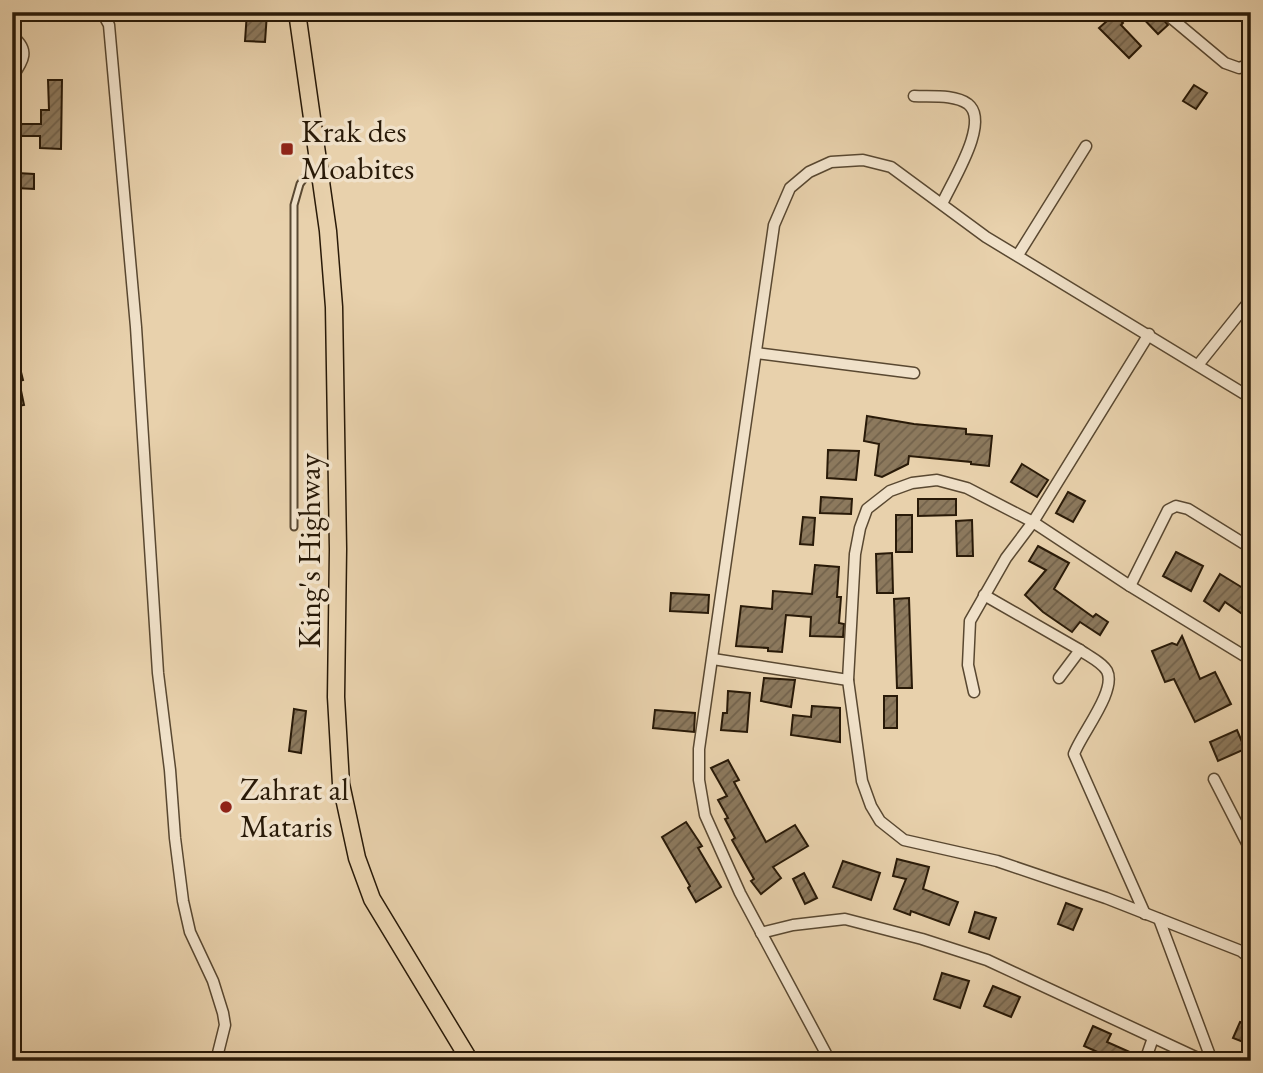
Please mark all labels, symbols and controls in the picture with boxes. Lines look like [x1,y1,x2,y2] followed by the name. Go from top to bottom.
[301,110,414,189] place label: Krak des Moabites
[279,141,295,157] marker: Krak des Moabites
[288,453,330,648] street label: King's Highway
[240,768,349,847] place label: Zahrat al Mataris
[218,799,234,815] marker: Zahrat al Mataris

